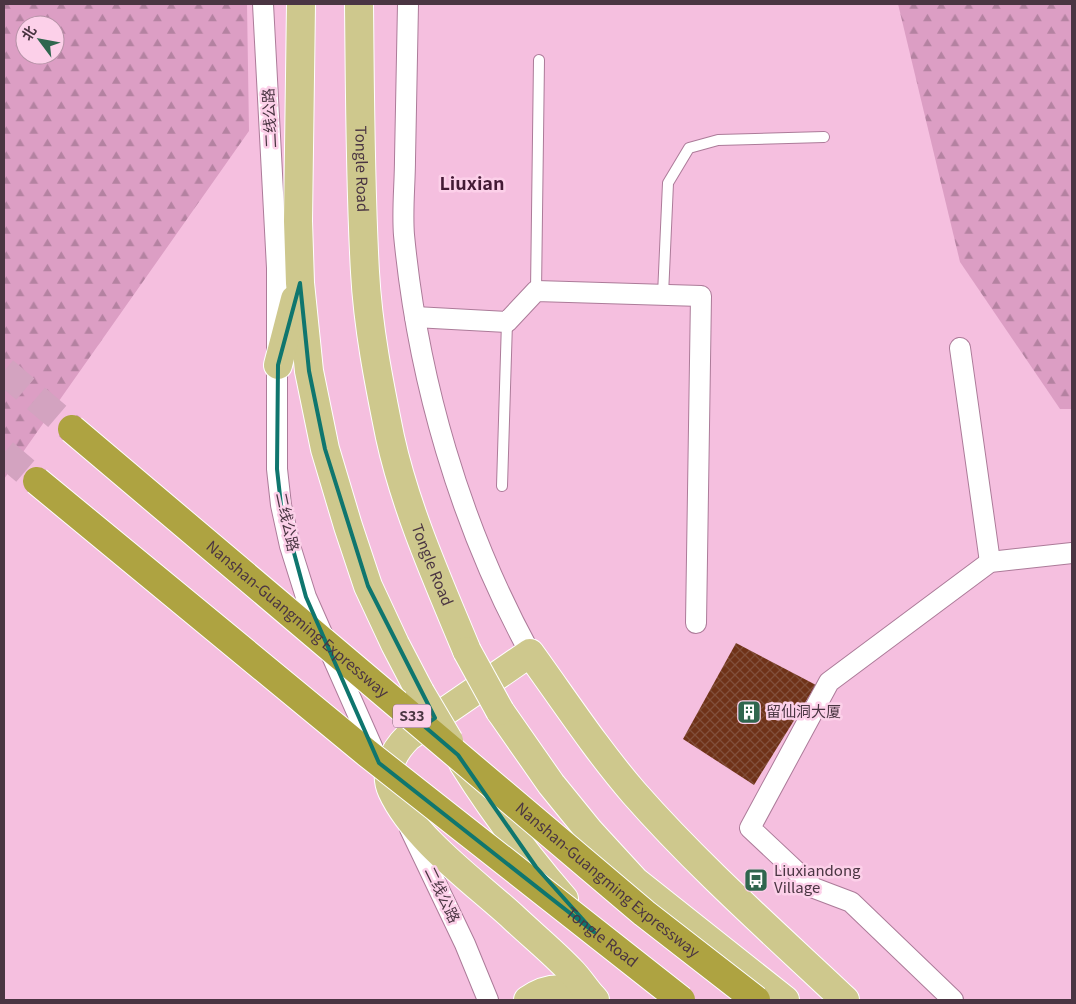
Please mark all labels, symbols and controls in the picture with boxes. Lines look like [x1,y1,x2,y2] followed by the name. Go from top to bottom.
[15,15,65,65] north arrow
[16,21,40,44] text: 北
[256,88,281,149] street label: 二线公路
[351,126,374,212] street label: Tongle Road
[439,169,505,195] district label: Liuxian
[272,490,305,553] street label: 二线公路
[408,521,459,609] street label: Tongle Road
[202,535,394,702] street label: Nanshan-Guangming Expressway
[736,699,762,725] building icon: 留仙洞大厦
[766,700,841,721] place label: 留仙洞大厦
[393,704,431,728] road number: S33
[512,797,705,961] street label: Nanshan-Guangming Expressway
[774,859,861,897] place label: Liuxiandong Village
[421,863,466,926] street label: 二线公路
[743,867,769,893] bus stop icon: Liuxiandong Village
[562,901,643,971] street label: Tongle Road

